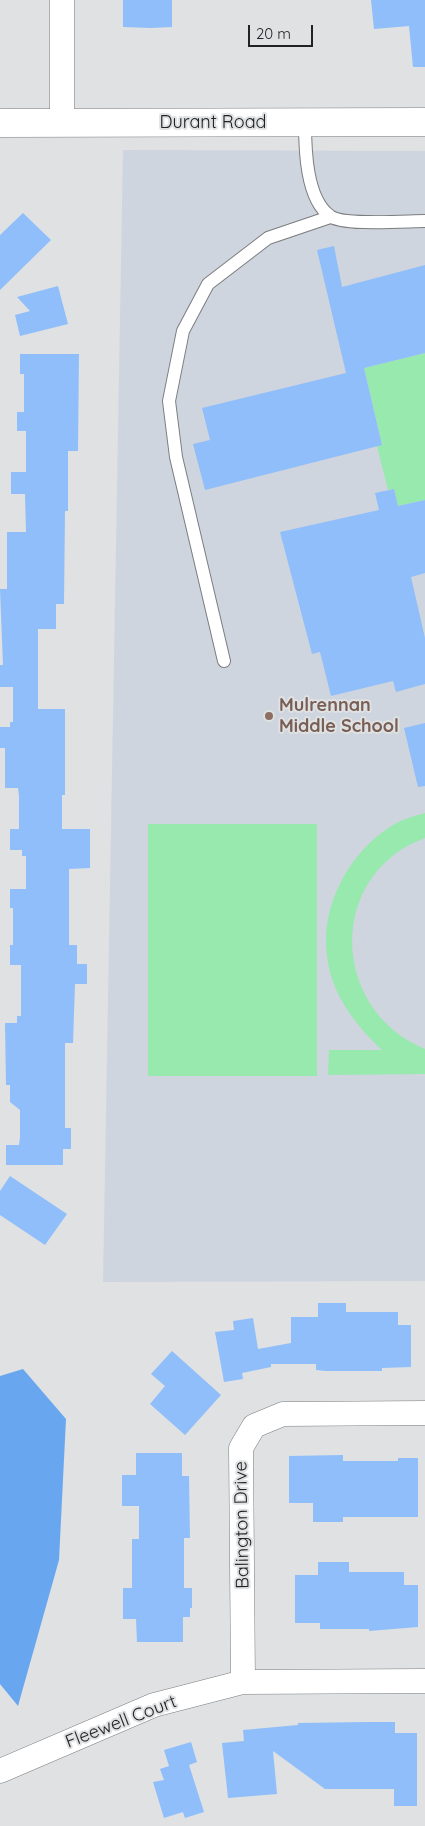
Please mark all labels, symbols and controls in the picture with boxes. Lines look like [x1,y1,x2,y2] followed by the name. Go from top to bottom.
[250,15,315,47] scale bar
[256,24,291,43] text: 20 m
[160,112,266,134] street label: Durant Road
[279,695,399,738] place label: Mulrennan Middle School
[263,710,275,722] marker: Mulrennan Middle School
[230,1461,254,1589] street label: Balington Drive
[62,1691,180,1753] street label: Fleewell Court

